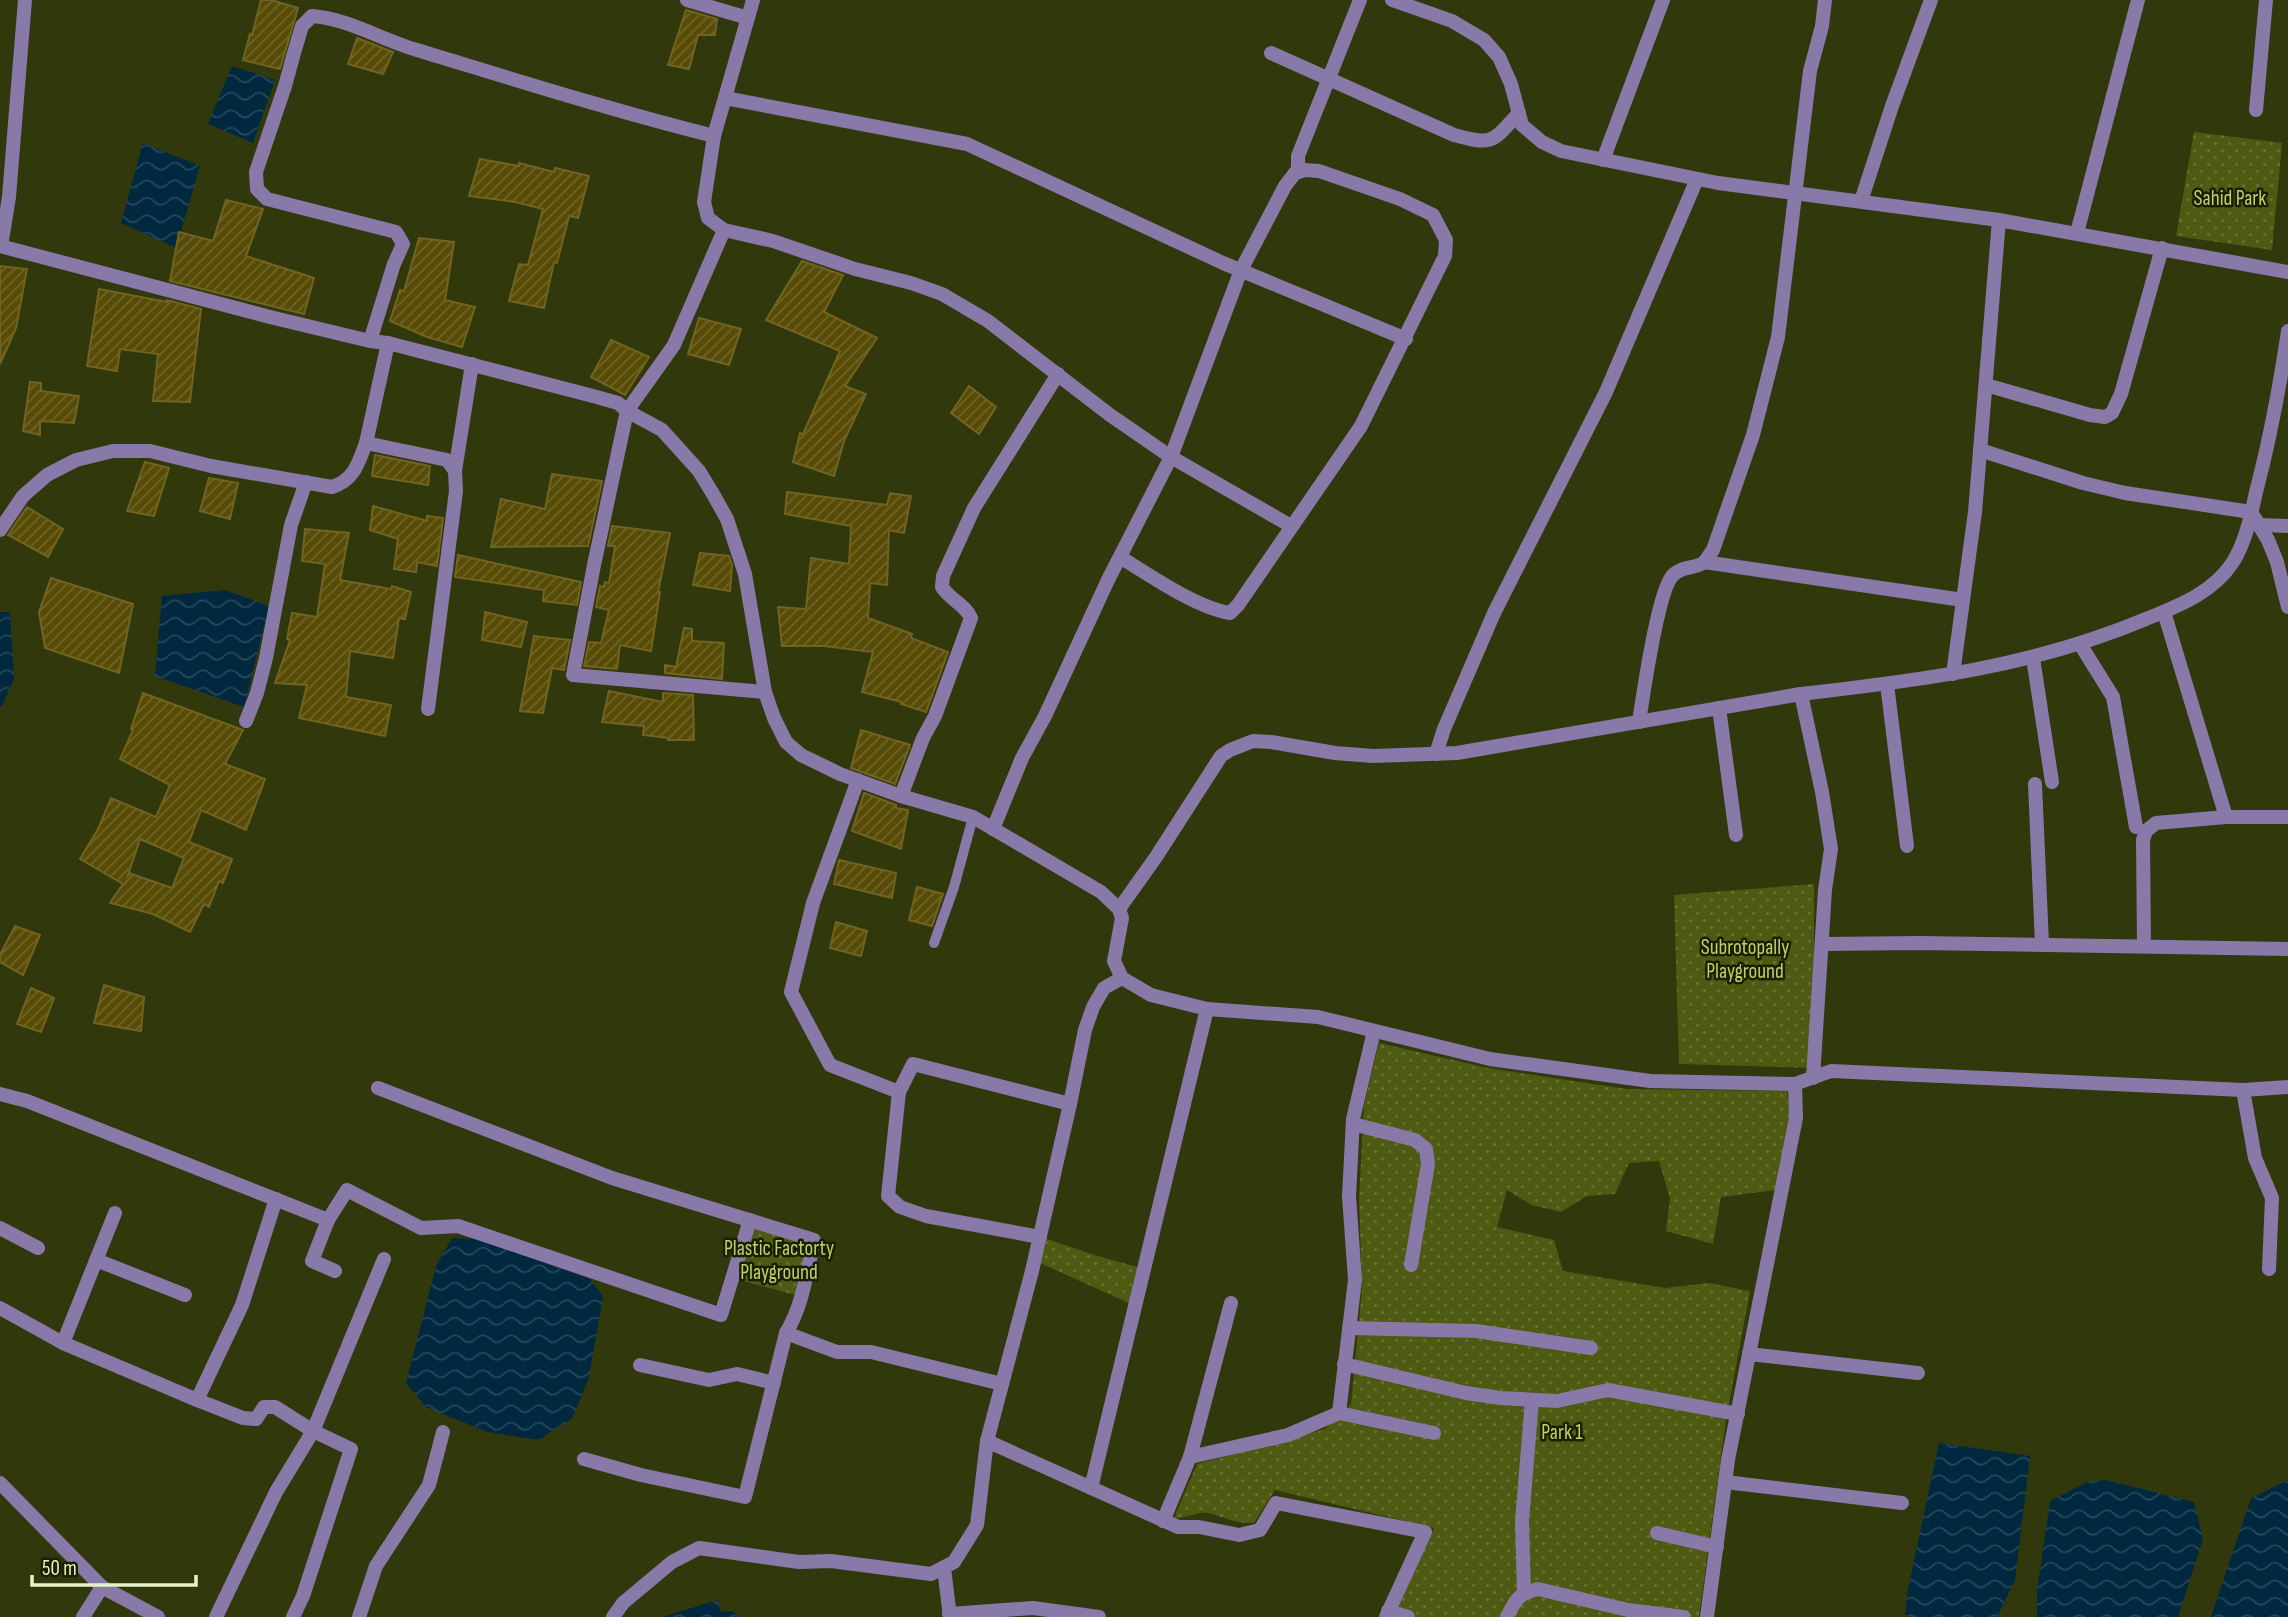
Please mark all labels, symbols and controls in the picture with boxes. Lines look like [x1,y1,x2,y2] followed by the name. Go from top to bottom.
[2194,186,2266,211] park label: Sahid Park
[1701,935,1789,984] park label: Subrotopally Playground
[724,1236,834,1285] park label: Plastic Factorty Playground
[1541,1420,1583,1445] park label: Park 1
[32,1544,196,1588] scale bar
[42,1556,77,1581] text: 50 m

